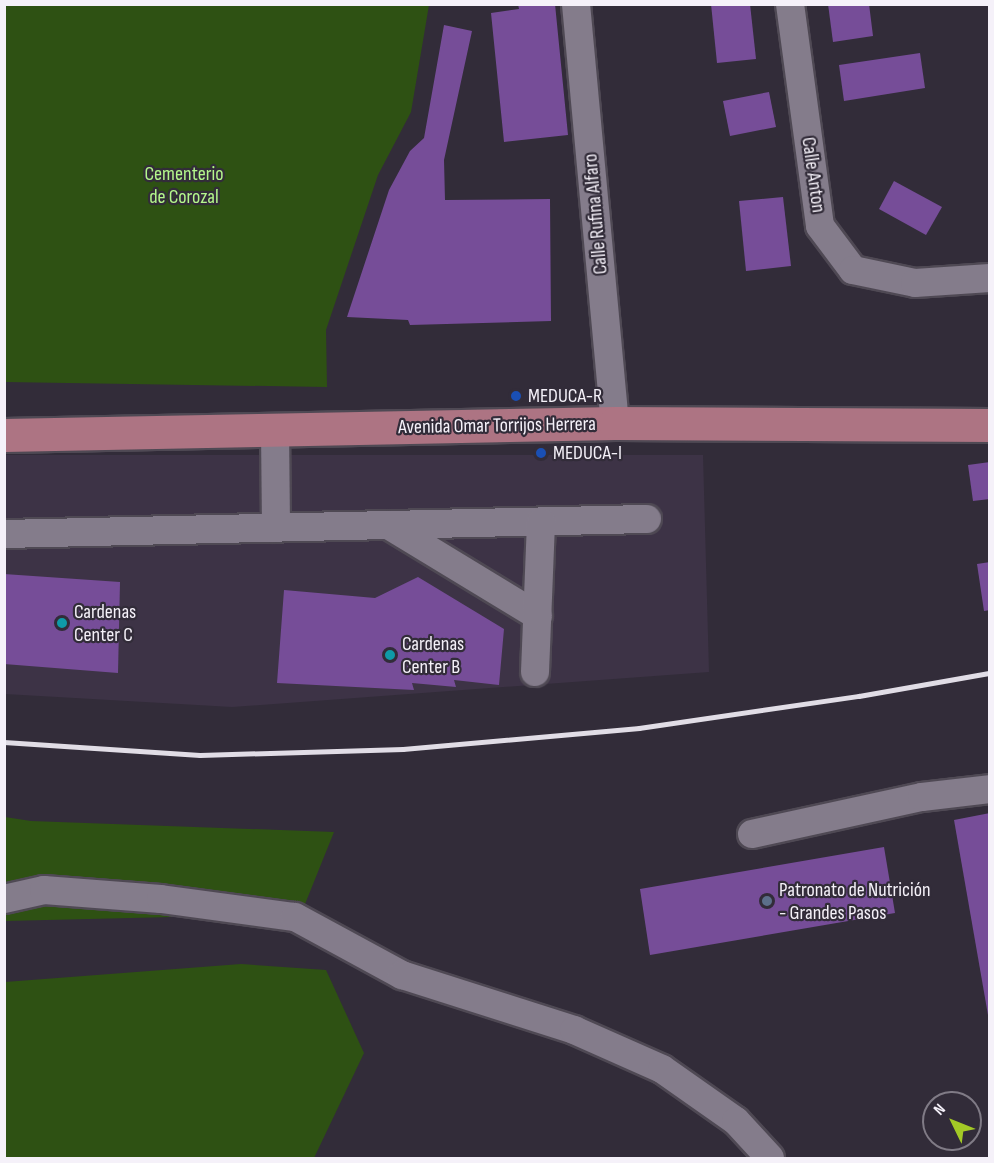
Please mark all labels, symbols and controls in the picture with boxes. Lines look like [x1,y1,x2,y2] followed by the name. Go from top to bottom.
[796,136,830,214] street label: Calle Anton
[579,153,613,275] street label: Calle Rufina Alfaro
[145,162,223,209] park label: Cementerio de Corozal
[528,384,602,408] place label: MEDUCA-R
[509,389,523,403] marker: MEDUCA-R
[398,412,596,440] street label: Avenida Omar Torrijos Herrera
[553,441,622,465] place label: MEDUCA-I
[534,446,548,460] marker: MEDUCA-I
[74,600,136,647] place label: Cardenas Center C
[55,616,69,630] marker: Cardenas Center C
[402,632,464,679] place label: Cardenas Center B
[383,648,397,662] marker: Cardenas Center B
[779,878,931,925] place label: Patronato de Nutrición - Grandes Pasos
[760,894,774,908] marker: Patronato de Nutrición - Grandes Pasos
[922,1091,982,1151] north arrow
[930,1100,950,1119] text: N

